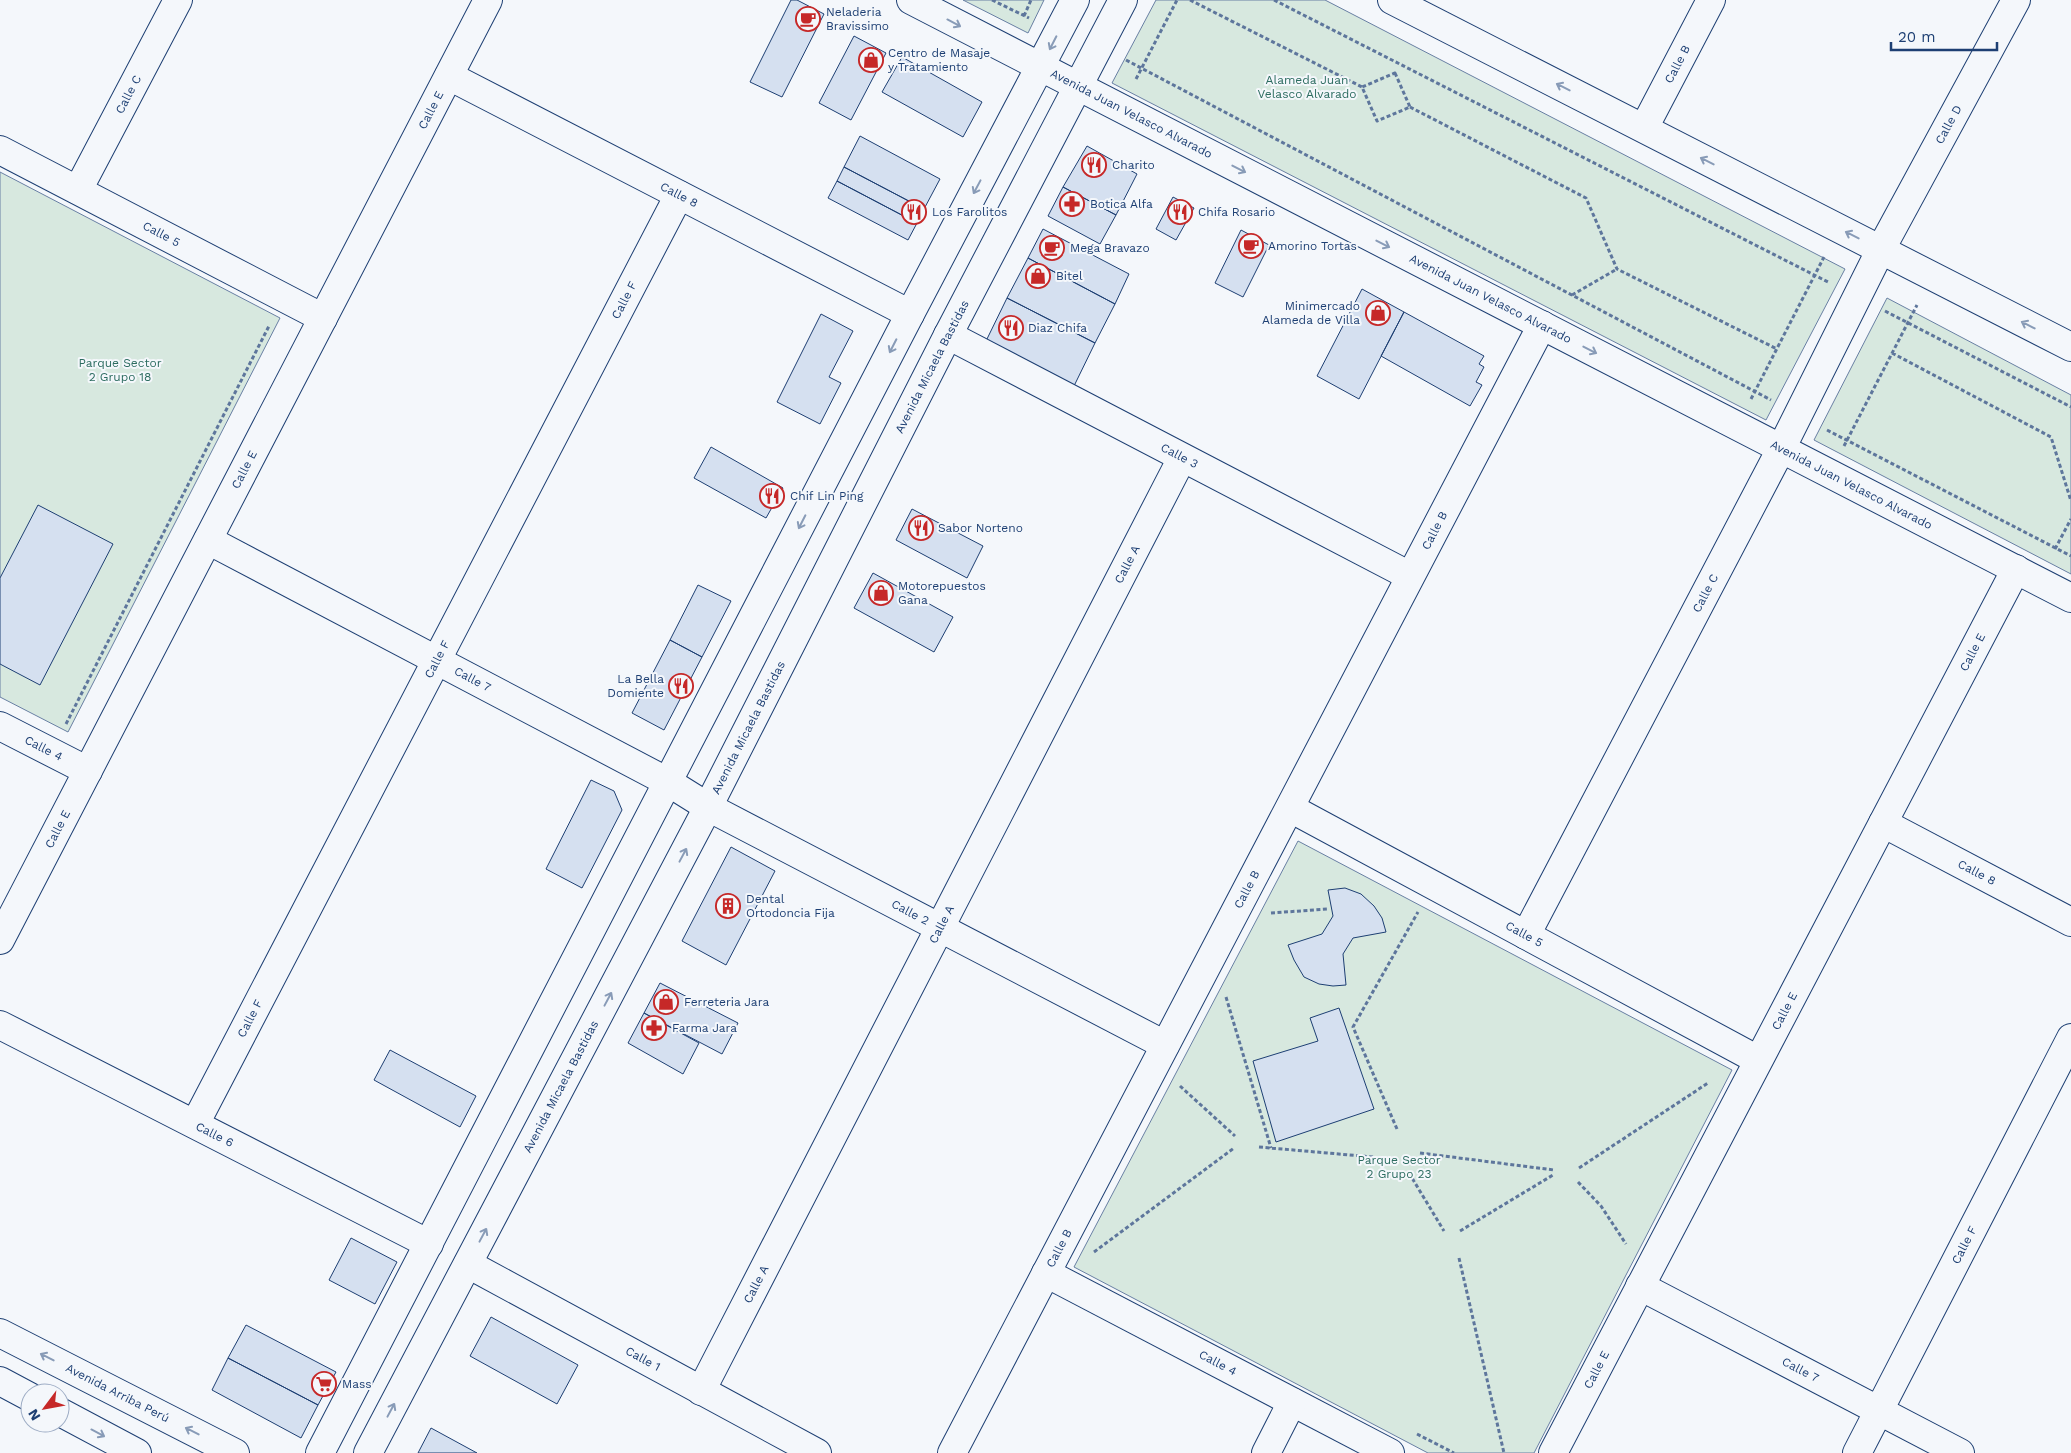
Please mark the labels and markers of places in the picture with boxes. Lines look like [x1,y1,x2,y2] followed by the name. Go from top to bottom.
[826,5,889,33] place label: Neladeria Bravissimo
[795,6,821,32] cafe icon: Neladeria Bravissimo
[888,46,990,74] place label: Centro de Masaje y Tratamiento
[858,47,884,73] shop icon: Centro de Masaje y Tratamiento
[1081,152,1107,178] restaurant icon: Charito
[1112,158,1155,172] place label: Charito
[1059,191,1085,217] pharmacy icon: Botica Alfa
[1090,197,1153,211] place label: Botica Alfa
[901,199,927,225] restaurant icon: Los Farolitos
[1167,199,1193,225] restaurant icon: Chifa Rosario
[932,205,1007,219] place label: Los Farolitos
[1198,205,1275,219] place label: Chifa Rosario
[1238,233,1264,259] cafe icon: Amorino Tortas
[1039,235,1065,261] cafe icon: Mega Bravazo
[1268,239,1357,253] place label: Amorino Tortas
[1070,241,1150,255] place label: Mega Bravazo
[1025,263,1051,289] shop icon: Bitel
[1056,269,1083,283] place label: Bitel
[1262,299,1360,327] place label: Minimercado Alameda de Villa
[1365,300,1391,326] shop icon: Minimercado Alameda de Villa
[998,315,1024,341] restaurant icon: Diaz Chifa
[1028,321,1087,335] place label: Diaz Chifa
[759,483,785,509] restaurant icon: Chif Lin Ping
[790,489,864,503] place label: Chif Lin Ping
[908,515,934,541] restaurant icon: Sabor Norteno
[938,521,1023,535] place label: Sabor Norteno
[898,579,986,607] place label: Motorepuestos Gana
[868,580,894,606] shop icon: Motorepuestos Gana
[607,672,664,700] place label: La Bella Domiente
[668,673,694,699] restaurant icon: La Bella Domiente
[746,892,835,920] place label: Dental Ortodoncia Fija
[715,893,741,919] building icon: Dental Ortodoncia Fija
[653,989,679,1015] shop icon: Ferreteria Jara
[684,995,769,1009] place label: Ferreteria Jara
[641,1015,667,1041] pharmacy icon: Farma Jara
[672,1021,737,1035] place label: Farma Jara
[311,1371,337,1397] supermarket icon: Mass
[342,1377,372,1391] place label: Mass

